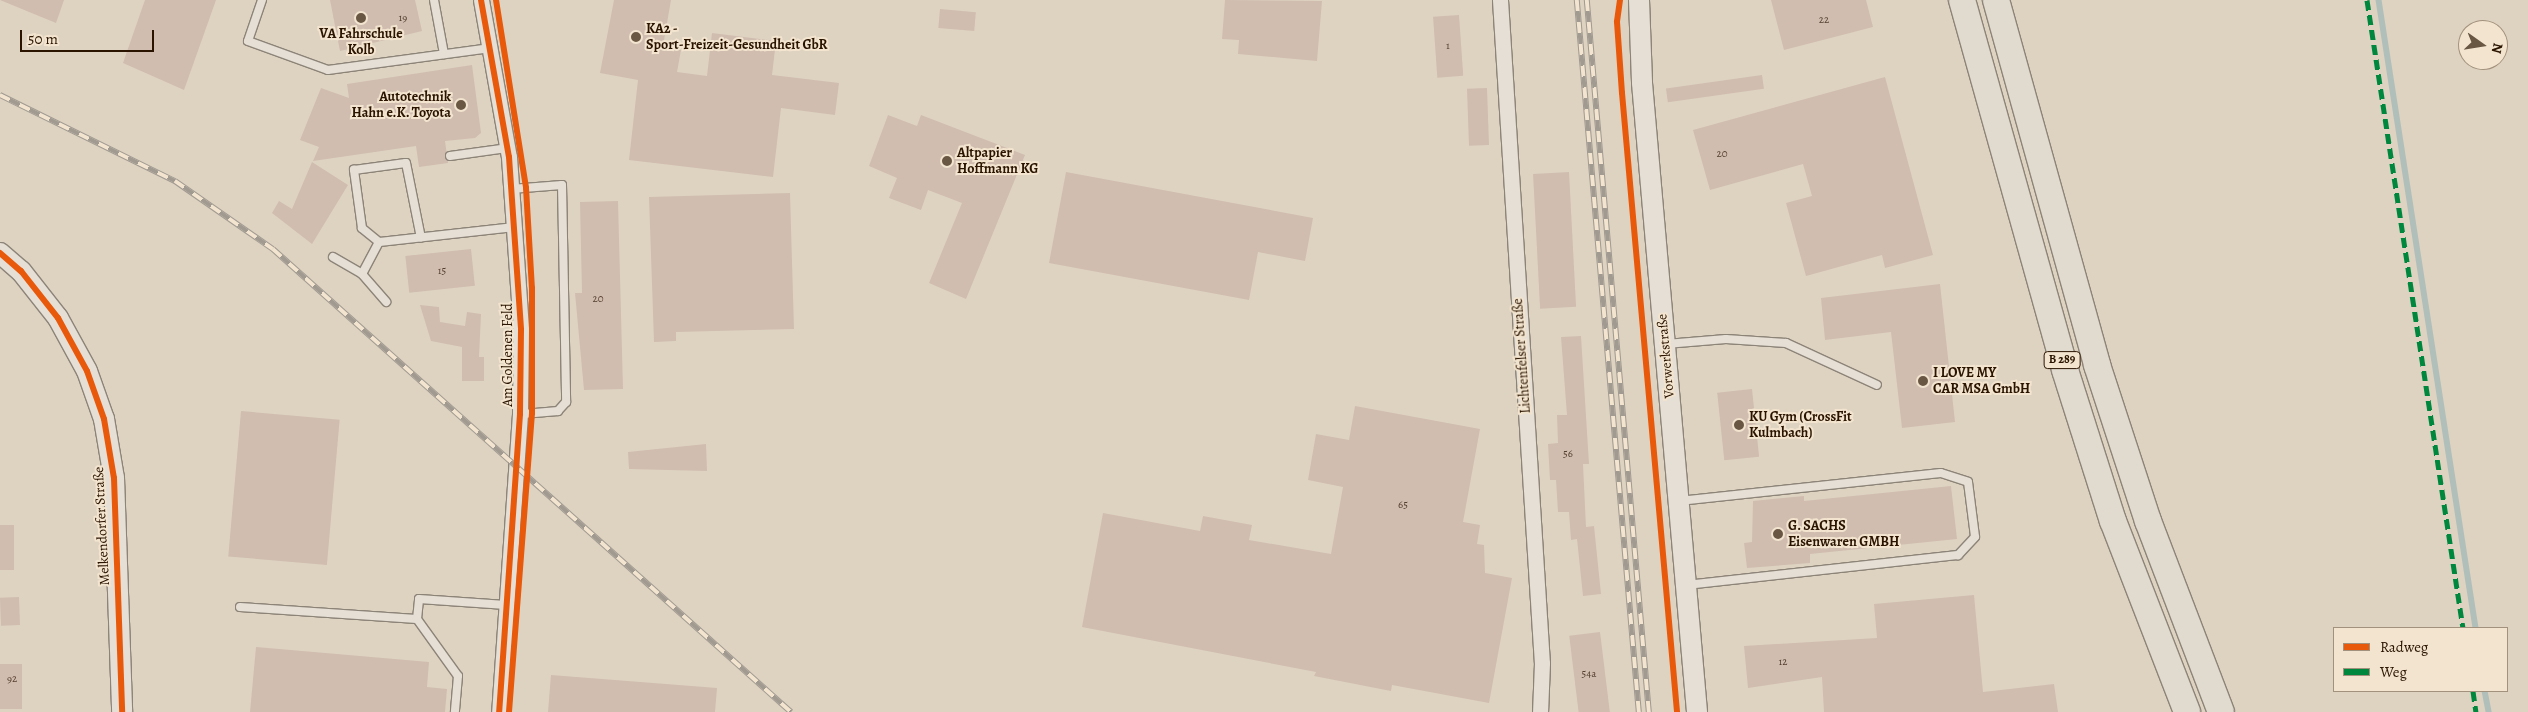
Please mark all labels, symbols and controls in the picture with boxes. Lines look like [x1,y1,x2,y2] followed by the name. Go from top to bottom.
[399,11,407,25] house number: 19
[355,12,367,24] marker: VA Fahrschule Kolb
[1819,13,1829,27] house number: 22
[22,20,156,52] scale bar
[2458,20,2508,70] north arrow
[646,21,827,54] place label: KA2 - Sport-Freizeit-Gesundheit GbR
[319,26,403,58] place label: VA Fahrschule Kolb
[28,29,58,49] text: 50 m
[630,31,642,43] marker: KA2 - Sport-Freizeit-Gesundheit GbR
[1446,39,1450,53] house number: 1
[2487,41,2508,55] text: N
[351,89,451,121] place label: Autotechnik Hahn e.K. Toyota
[455,99,467,111] marker: Autotechnik Hahn e.K. Toyota
[957,145,1039,178] place label: Altpapier Hoffmann KG
[1716,147,1728,161] house number: 20
[941,155,953,167] marker: Altpapier Hoffmann KG
[438,264,446,278] house number: 15
[592,292,604,306] house number: 20
[1510,298,1534,414] street label: Lichtenfelser Straße
[500,303,516,407] street label: Am Goldenen Feld
[1654,313,1678,399] street label: Vorwerkstraße
[2043,350,2081,370] road number: B 289
[1933,365,2030,398] place label: I LOVE MY CAR MSA GmbH
[1917,375,1929,387] marker: I LOVE MY CAR MSA GmbH
[1749,409,1852,442] place label: KU Gym (CrossFit Kulmbach)
[1733,419,1745,431] marker: KU Gym (CrossFit Kulmbach)
[1563,447,1573,461] house number: 56
[91,466,113,586] street label: Melkendorfer Straße
[1398,498,1408,512] house number: 65
[1788,518,1899,550] place label: G. SACHS Eisenwaren GMBH
[1772,528,1784,540] marker: G. SACHS Eisenwaren GMBH
[2333,627,2508,692] legend
[2380,637,2428,657] text: Radweg
[1779,655,1787,669] house number: 12
[2380,662,2407,682] text: Weg
[1582,667,1596,681] house number: 54a
[7,672,17,686] house number: 92

